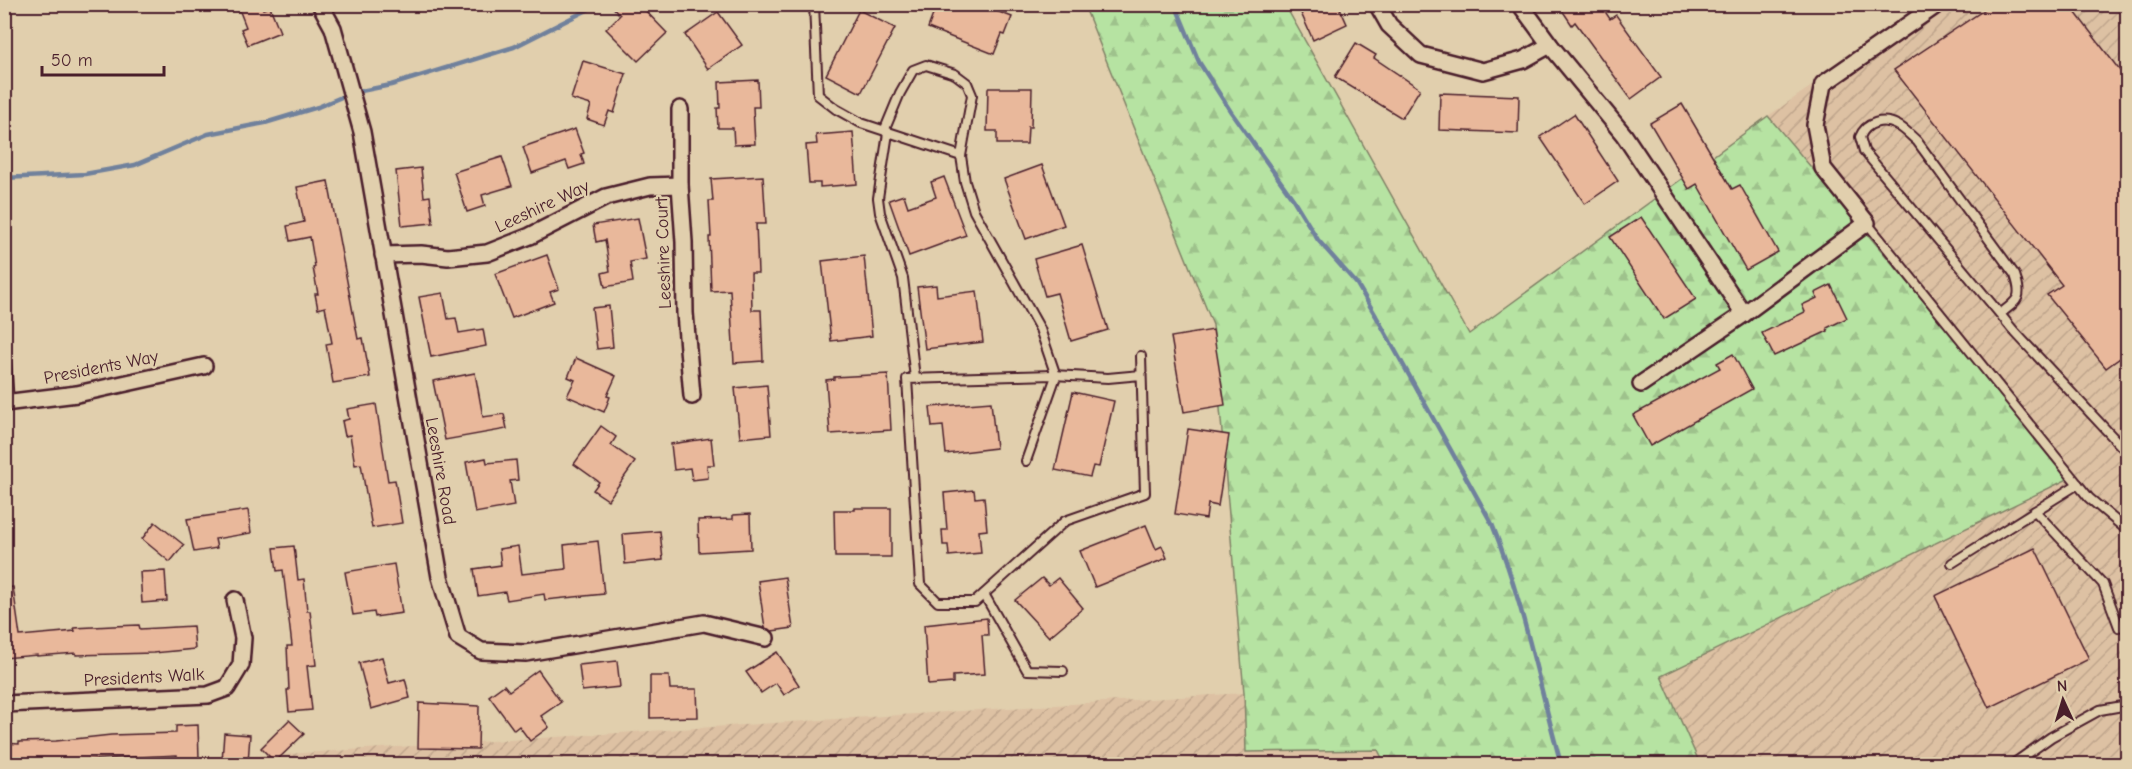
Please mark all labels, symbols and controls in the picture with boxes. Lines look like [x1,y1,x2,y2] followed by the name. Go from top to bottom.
[42,39,164,77] scale bar
[51,50,93,71] text: 50 m
[492,175,594,237] street label: Leeshire Way
[651,196,676,309] street label: Leeshire Court
[42,346,161,389] street label: Presidents Way
[421,416,460,526] street label: Leeshire Road
[83,664,205,691] street label: Presidents Walk
[2033,670,2093,730] north arrow
[2056,677,2068,695] text: N

